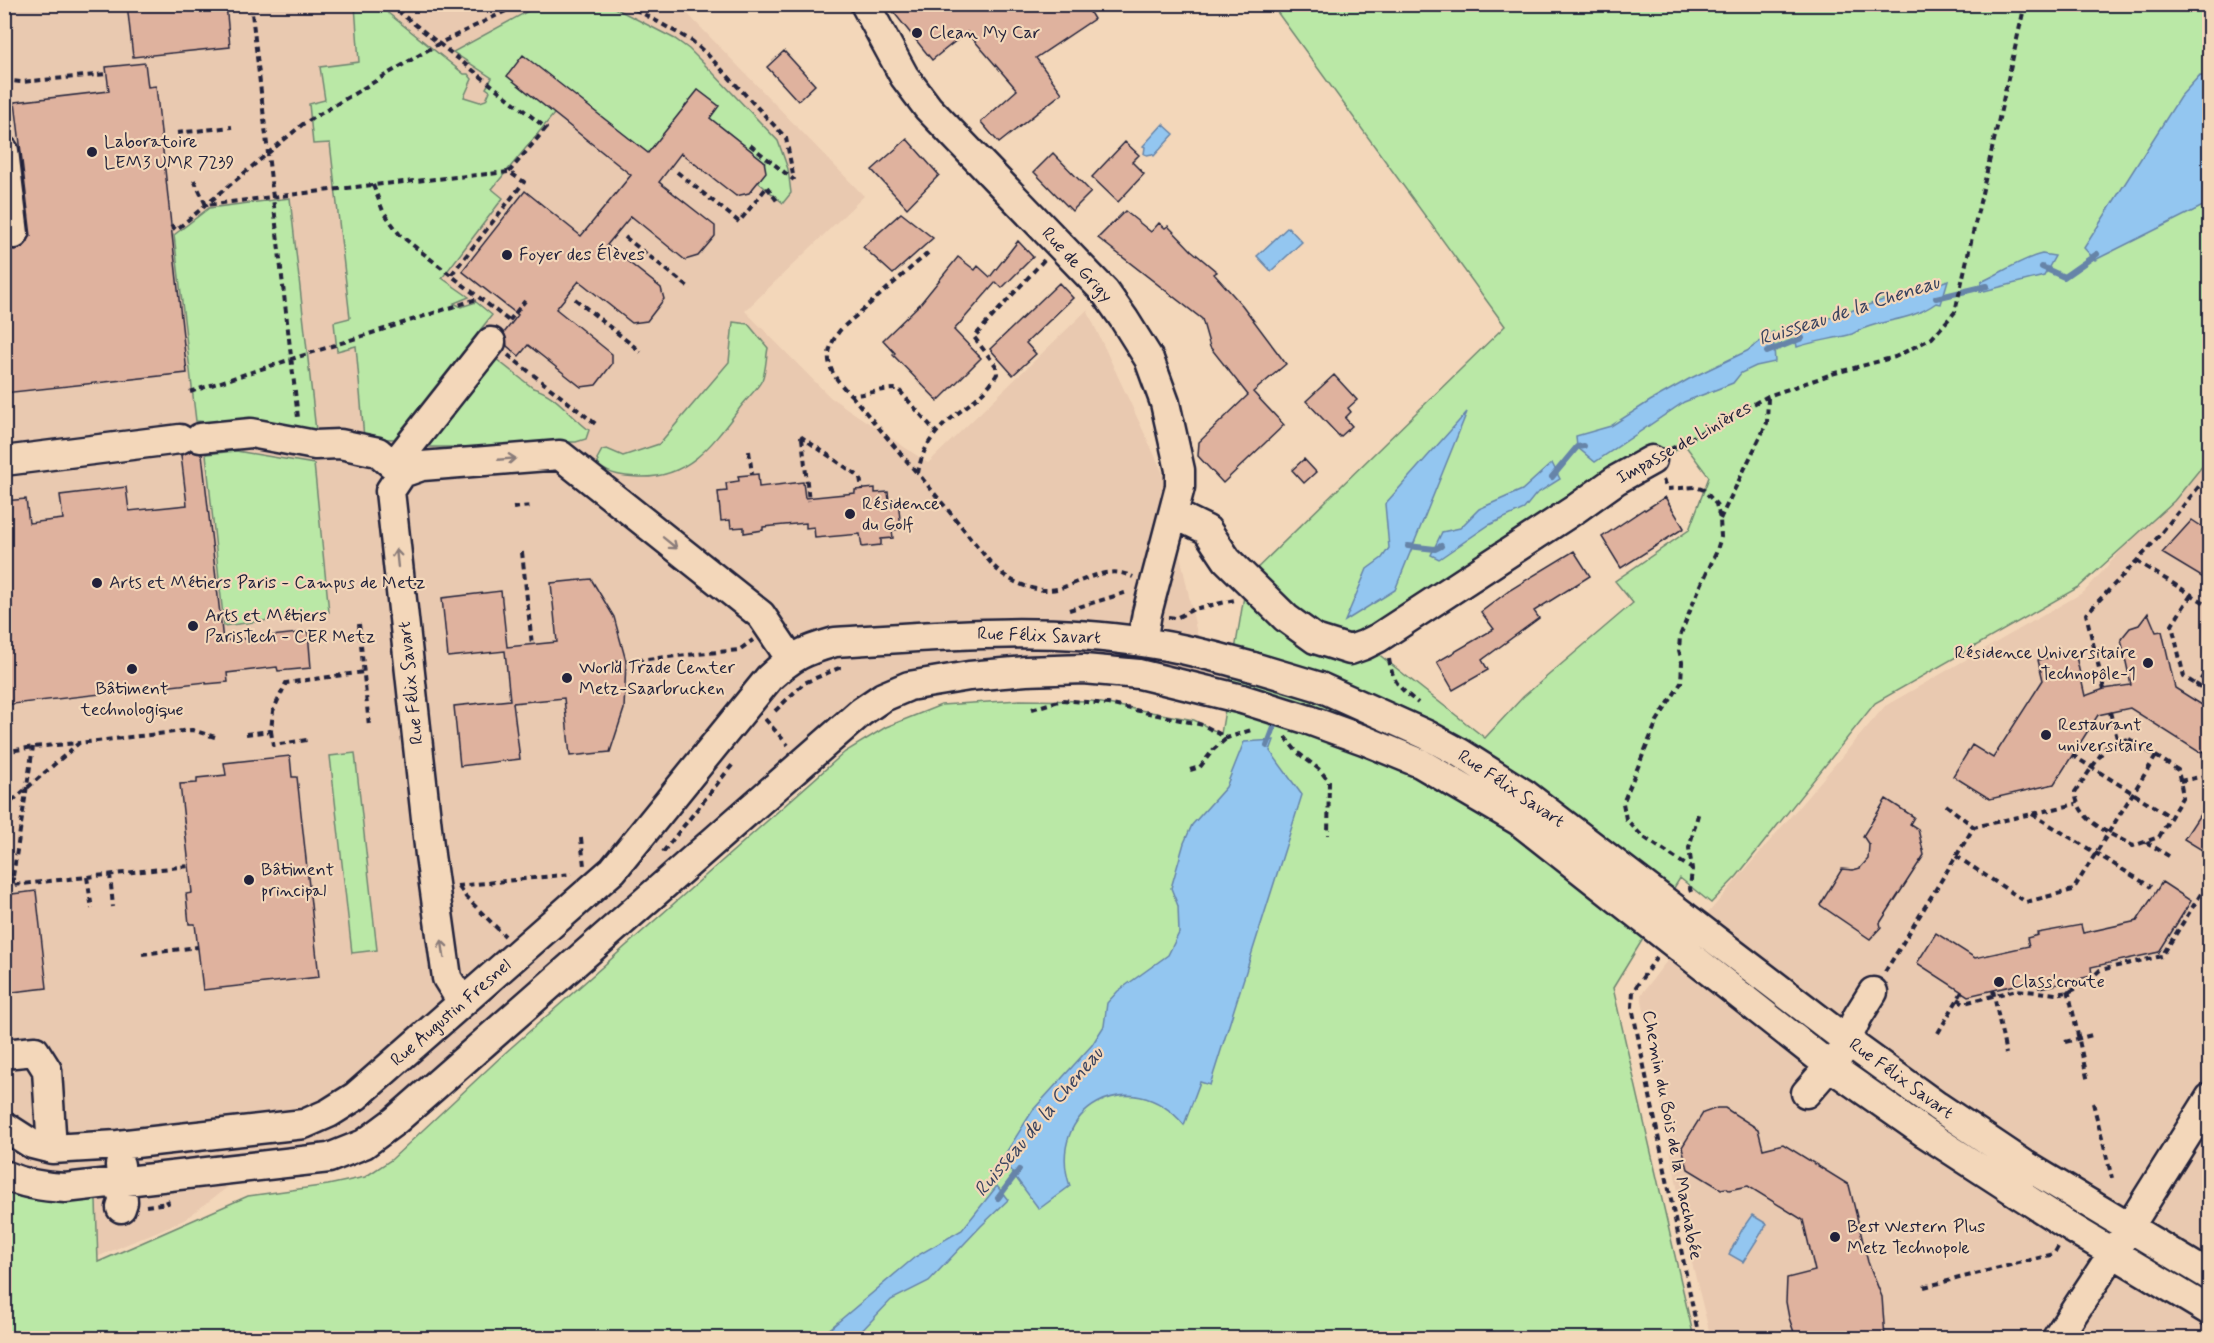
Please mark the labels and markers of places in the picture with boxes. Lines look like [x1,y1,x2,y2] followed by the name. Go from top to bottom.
[929,21,1041,45] place label: Clean My Car
[910,26,924,40] marker: Clean My Car
[104,130,235,175] place label: Laboratoire LEM3 UMR 7239
[85,145,99,159] marker: Laboratoire LEM3 UMR 7239
[519,243,645,267] place label: Foyer des Élèves
[500,248,514,262] marker: Foyer des Élèves
[862,492,940,537] place label: Résidence du Golf
[843,507,857,521] marker: Résidence du Golf
[109,571,426,595] place label: Arts et Métiers Paris - Campus de Metz
[90,576,104,590] marker: Arts et Métiers Paris - Campus de Metz
[205,604,376,649] place label: Arts et Métiers ParisTech - CER Metz
[186,619,200,633] marker: Arts et Métiers ParisTech - CER Metz
[1955,641,2136,686] place label: Résidence Universitaire Technopôle-1
[579,656,736,701] place label: World Trade Center Metz-Saarbrucken
[2141,656,2155,670] marker: Résidence Universitaire Technopôle-1
[125,662,139,676] marker: Bâtiment technologique
[560,671,574,685] marker: World Trade Center Metz-Saarbrucken
[79,677,184,723] place label: Bâtiment technologique
[2058,713,2154,758] place label: Restaurant universitaire
[2039,728,2053,742] marker: Restaurant universitaire
[261,858,334,903] place label: Bâtiment principal
[242,873,256,887] marker: Bâtiment principal
[2011,970,2105,994] place label: Class'croute
[1992,975,2006,989] marker: Class'croute
[1847,1215,1985,1260] place label: Best Western Plus Metz Technopole
[1828,1230,1842,1244] marker: Best Western Plus Metz Technopole

